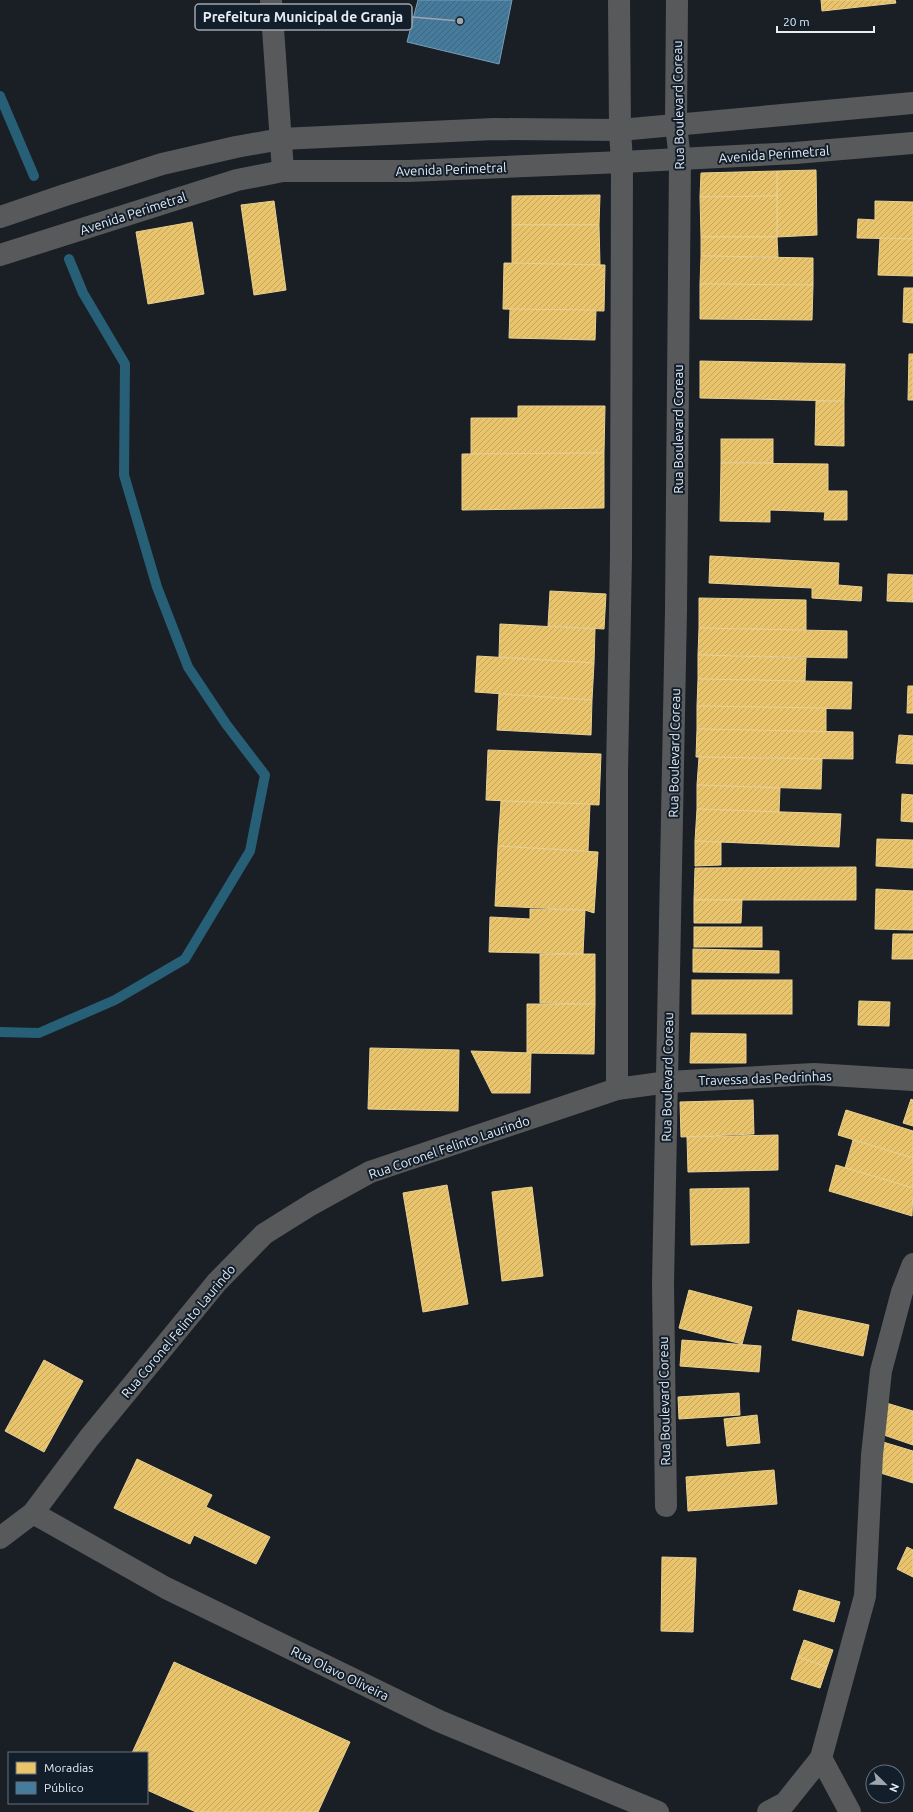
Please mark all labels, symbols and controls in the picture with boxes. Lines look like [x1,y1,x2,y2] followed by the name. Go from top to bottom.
[195,4,412,30] callout: Prefeitura Municipal de Granja
[777,8,874,34] scale bar
[203,9,403,25] text: Prefeitura Municipal de Granja
[783,15,810,28] text: 20 m
[670,40,686,170] street label: Rua Boulevard Coreau
[718,143,830,165] street label: Avenida Perimetral
[395,160,507,178] street label: Avenida Perimetral
[78,189,188,237] street label: Avenida Perimetral
[671,364,685,494] street label: Rua Boulevard Coreau
[666,688,682,818] street label: Rua Boulevard Coreau
[659,1012,675,1142] street label: Rua Boulevard Coreau
[698,1069,832,1087] street label: Travessa das Pedrinhas
[367,1113,531,1181] street label: Rua Coronel Felinto Laurindo
[118,1262,238,1400] street label: Rua Coronel Felinto Laurindo
[656,1336,672,1466] street label: Rua Boulevard Coreau
[289,1643,391,1703] street label: Rua Olavo Oliveira
[8,1752,148,1804] legend
[44,1761,93,1774] text: Moradias
[865,1764,905,1804] north arrow
[44,1781,84,1794] text: Público
[887,1782,901,1794] text: N

